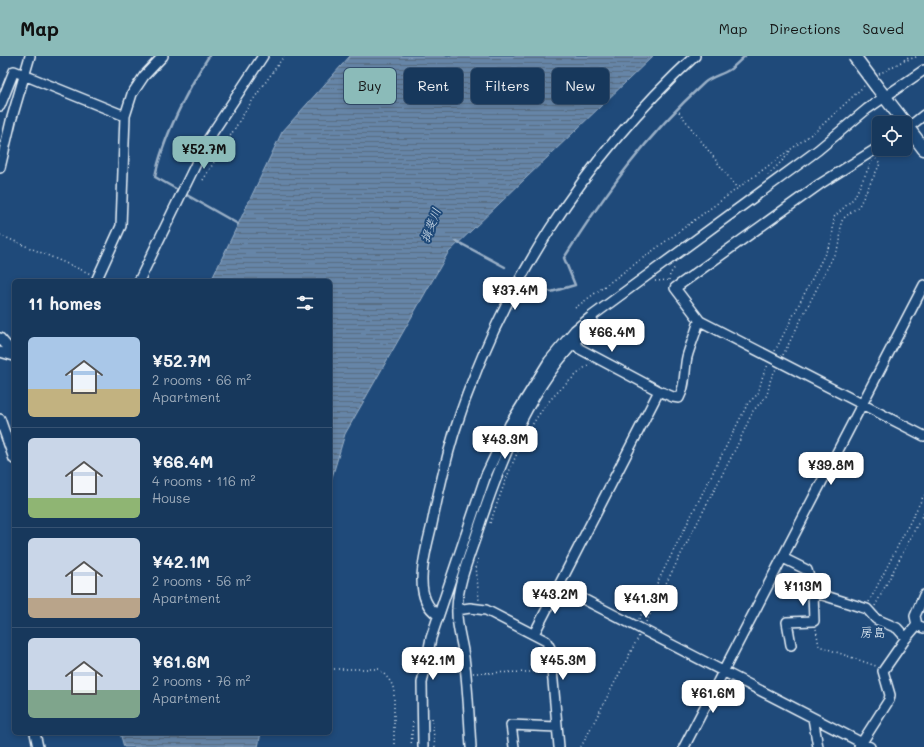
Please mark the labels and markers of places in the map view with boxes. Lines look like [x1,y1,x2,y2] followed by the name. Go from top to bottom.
[171,136,237,170] pin: ¥52.7M
[482,277,548,311] pin: ¥37.4M
[579,319,645,353] pin: ¥66.4M
[472,426,538,460] pin: ¥43.3M
[798,452,864,486] pin: ¥39.8M
[775,573,831,607] pin: ¥113M
[522,581,588,615] pin: ¥43.2M
[613,585,679,619] pin: ¥41.3M
[400,647,466,681] pin: ¥42.1M
[530,647,596,681] pin: ¥45.3M
[680,680,746,714] pin: ¥61.6M

